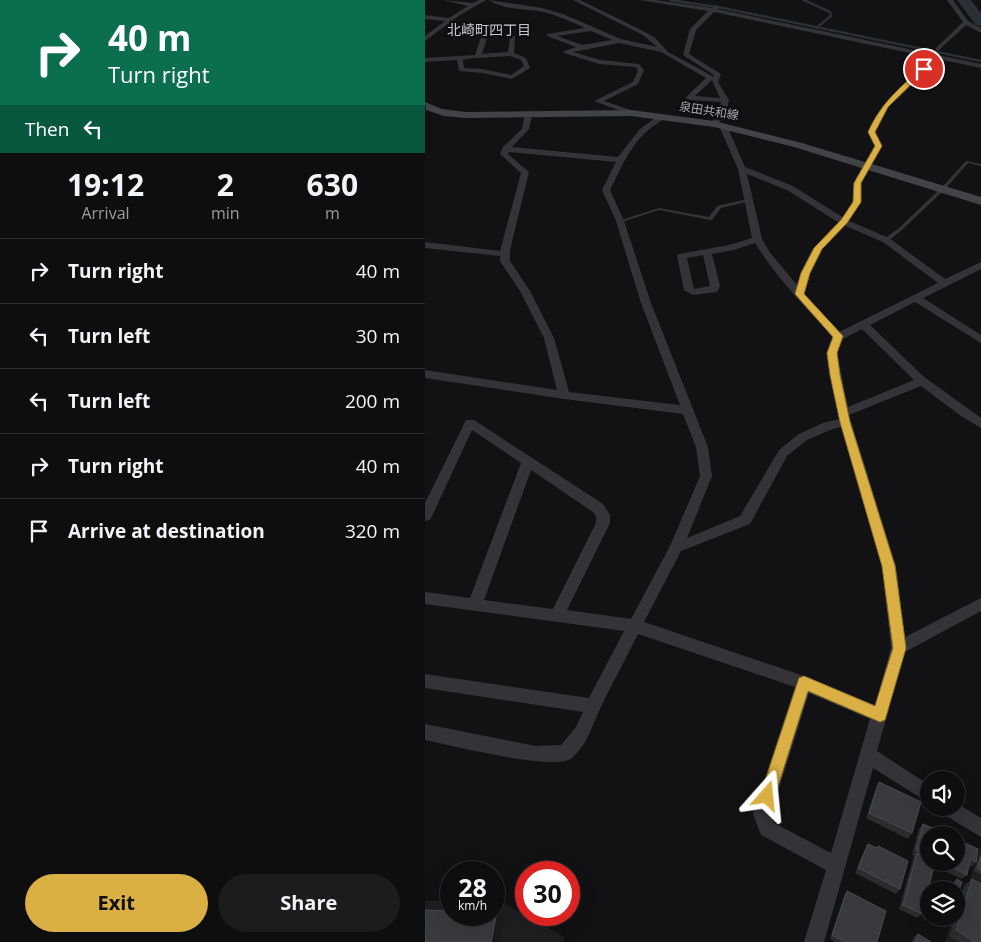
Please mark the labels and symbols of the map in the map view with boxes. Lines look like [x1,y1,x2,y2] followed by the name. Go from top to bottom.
[447,20,531,39] district label: 北崎町四丁目
[903,48,945,90] pin
[678,97,740,124] street label: 泉田共和線
[740,769,792,821] position arrow
[515,861,580,926] speed limit sign: 30

